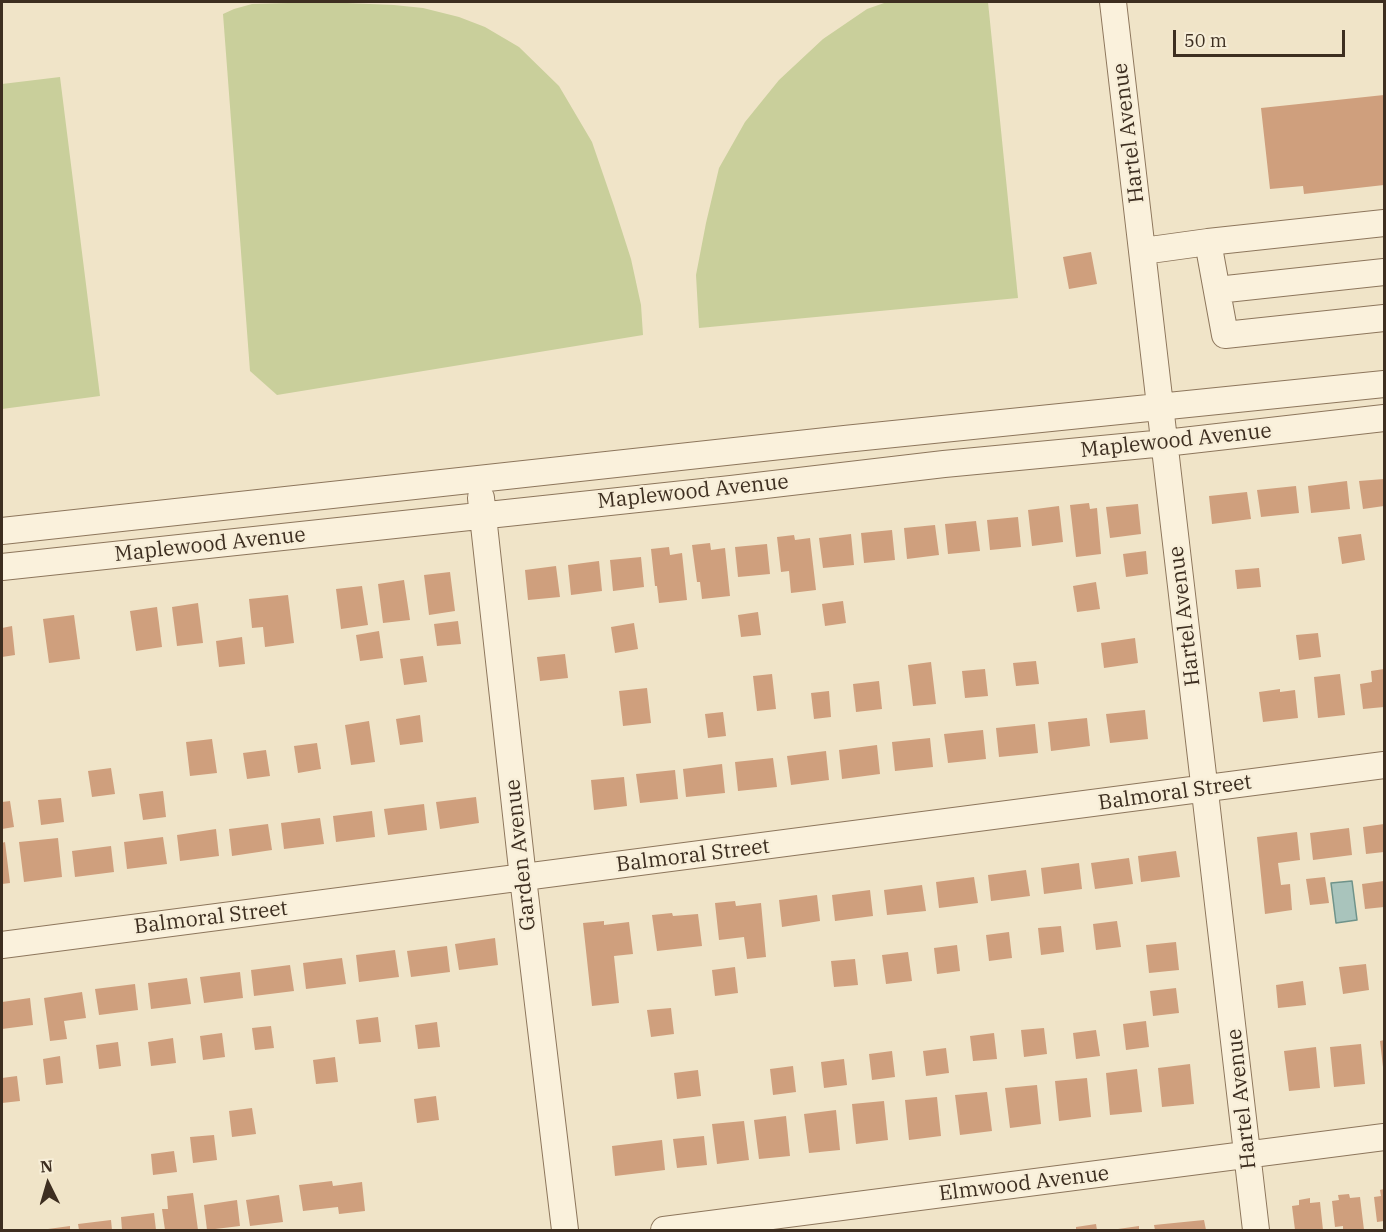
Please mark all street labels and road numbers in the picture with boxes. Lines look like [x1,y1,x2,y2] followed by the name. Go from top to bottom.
[1108,61,1150,205] street label: Hartel Avenue
[1079,418,1273,464] street label: Maplewood Avenue
[596,469,790,515] street label: Maplewood Avenue
[113,522,307,568] street label: Maplewood Avenue
[1164,544,1206,688] street label: Hartel Avenue
[1097,770,1253,816] street label: Balmoral Street
[501,778,541,932] street label: Garden Avenue
[615,834,771,878] street label: Balmoral Street
[133,896,289,940] street label: Balmoral Street
[1222,1027,1262,1171] street label: Hartel Avenue
[937,1161,1111,1207] street label: Elmwood Avenue

